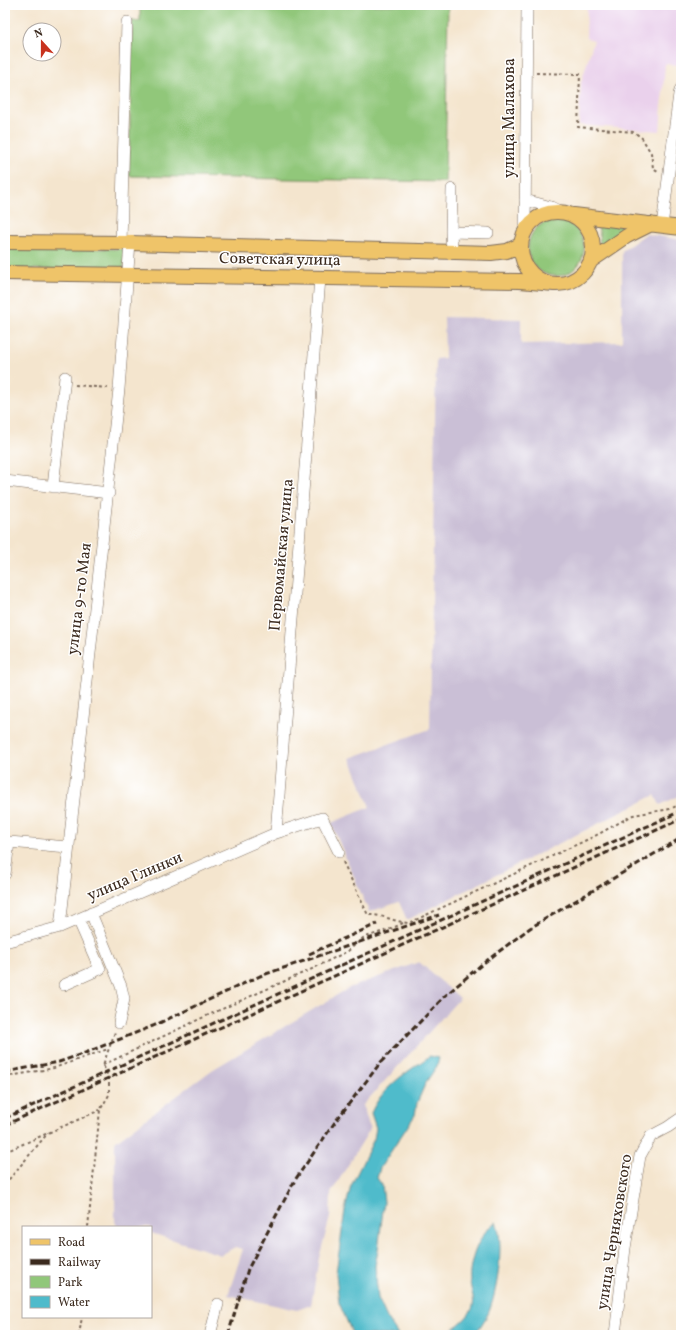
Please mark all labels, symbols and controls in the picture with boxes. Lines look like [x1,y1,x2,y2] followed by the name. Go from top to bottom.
[22,22,62,62] north arrow
[33,26,45,42] text: N
[499,58,521,178] street label: улица Малахова
[219,248,341,272] street label: Советская улица
[264,478,300,632] street label: Первомайская улица
[62,542,98,656] street label: улица 9-го Мая
[84,847,186,907] street label: улица Глинки
[592,1152,638,1312] street label: улица Черняховского
[22,1226,152,1318] legend
[58,1235,85,1251] text: Road
[58,1255,101,1271] text: Railway
[58,1275,83,1291] text: Park
[58,1295,90,1311] text: Water

